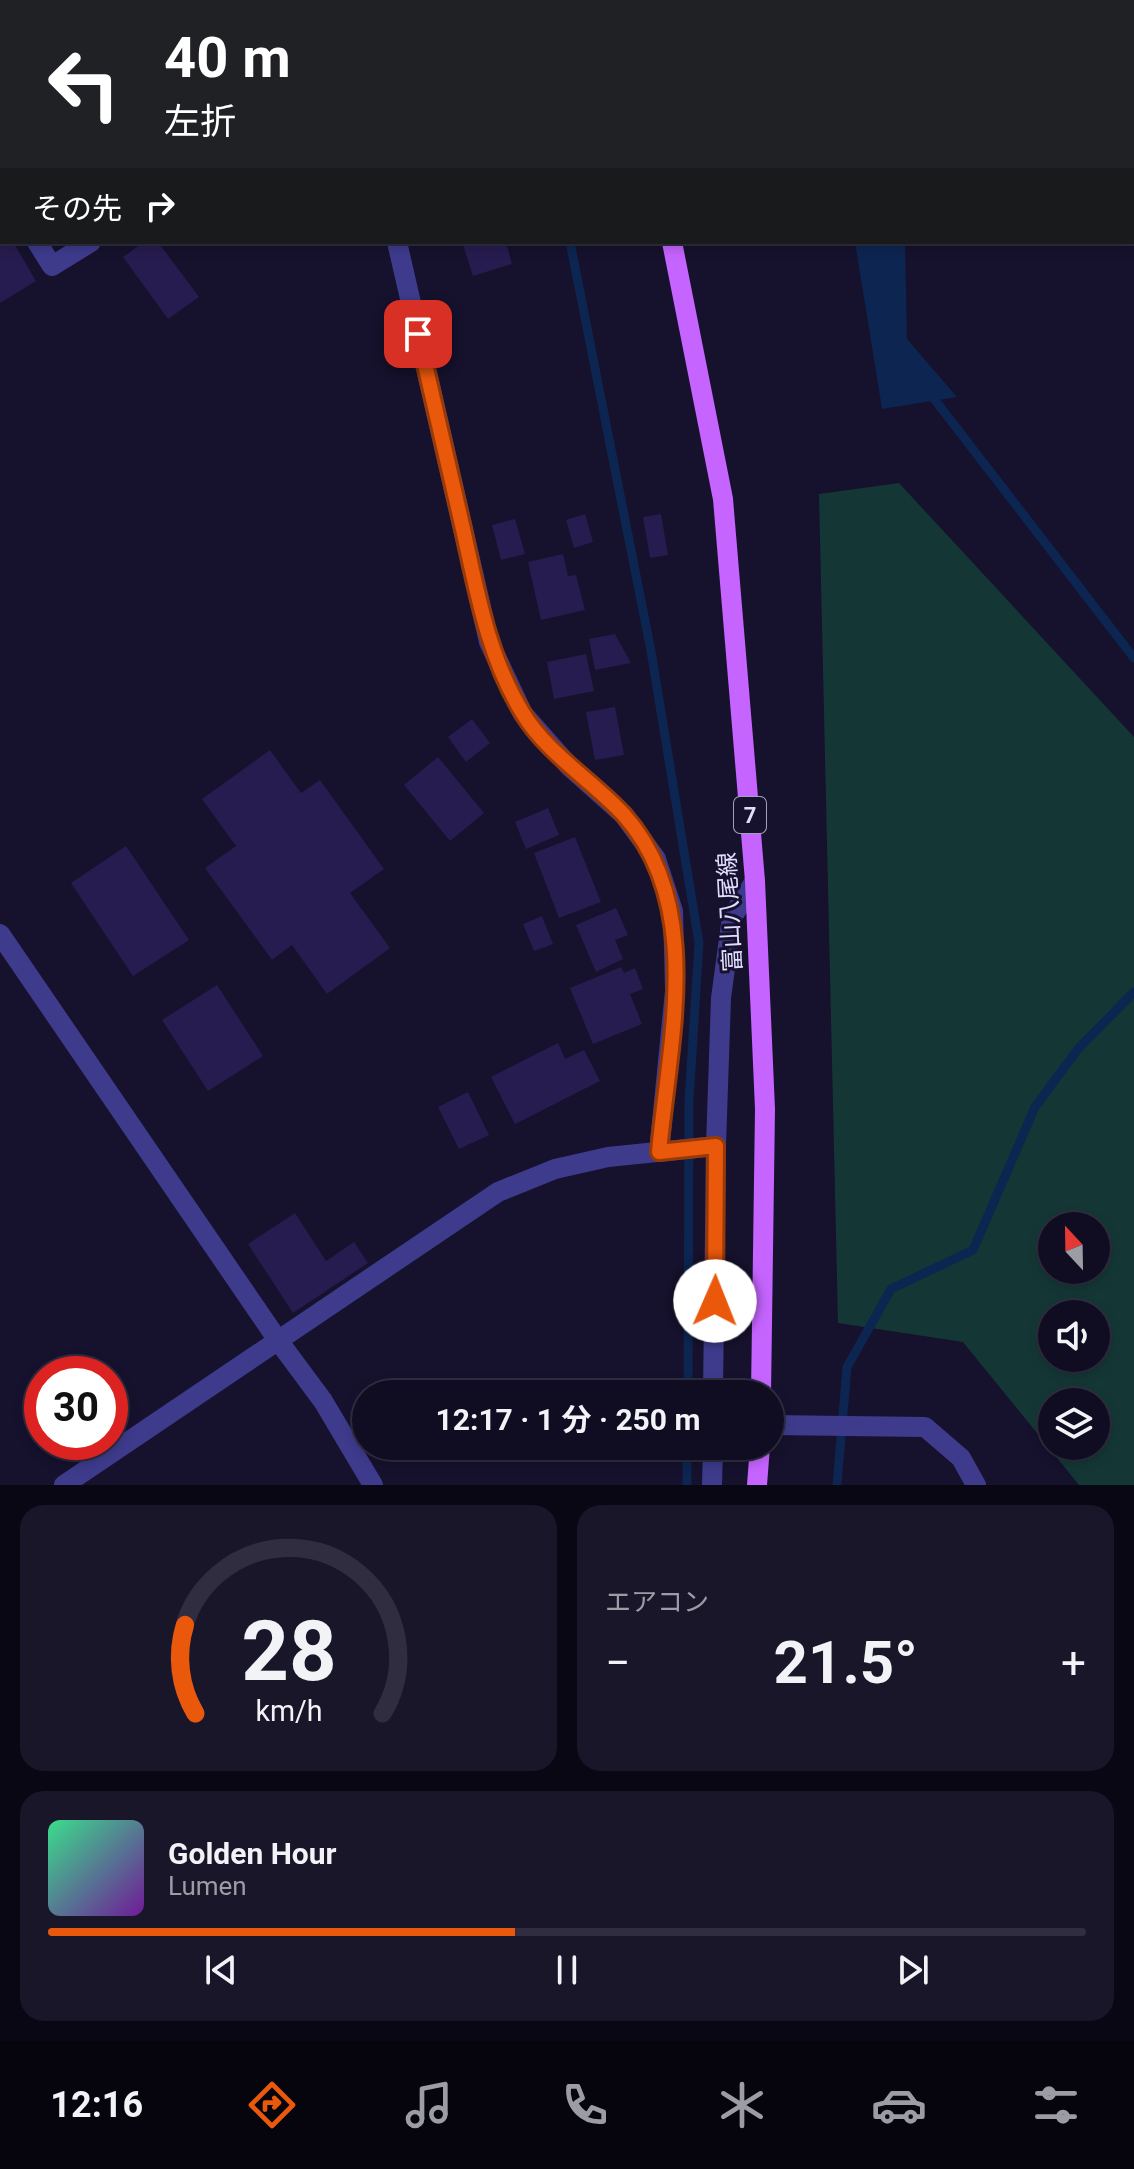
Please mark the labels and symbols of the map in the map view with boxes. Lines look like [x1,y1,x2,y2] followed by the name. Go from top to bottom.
[384,300,452,368] pin
[734,797,766,833] road number: 7
[713,851,747,973] street label: 富山八尾線
[1038,1212,1110,1284] north arrow
[673,1259,757,1343] position arrow
[24,1356,128,1460] speed limit sign: 30

